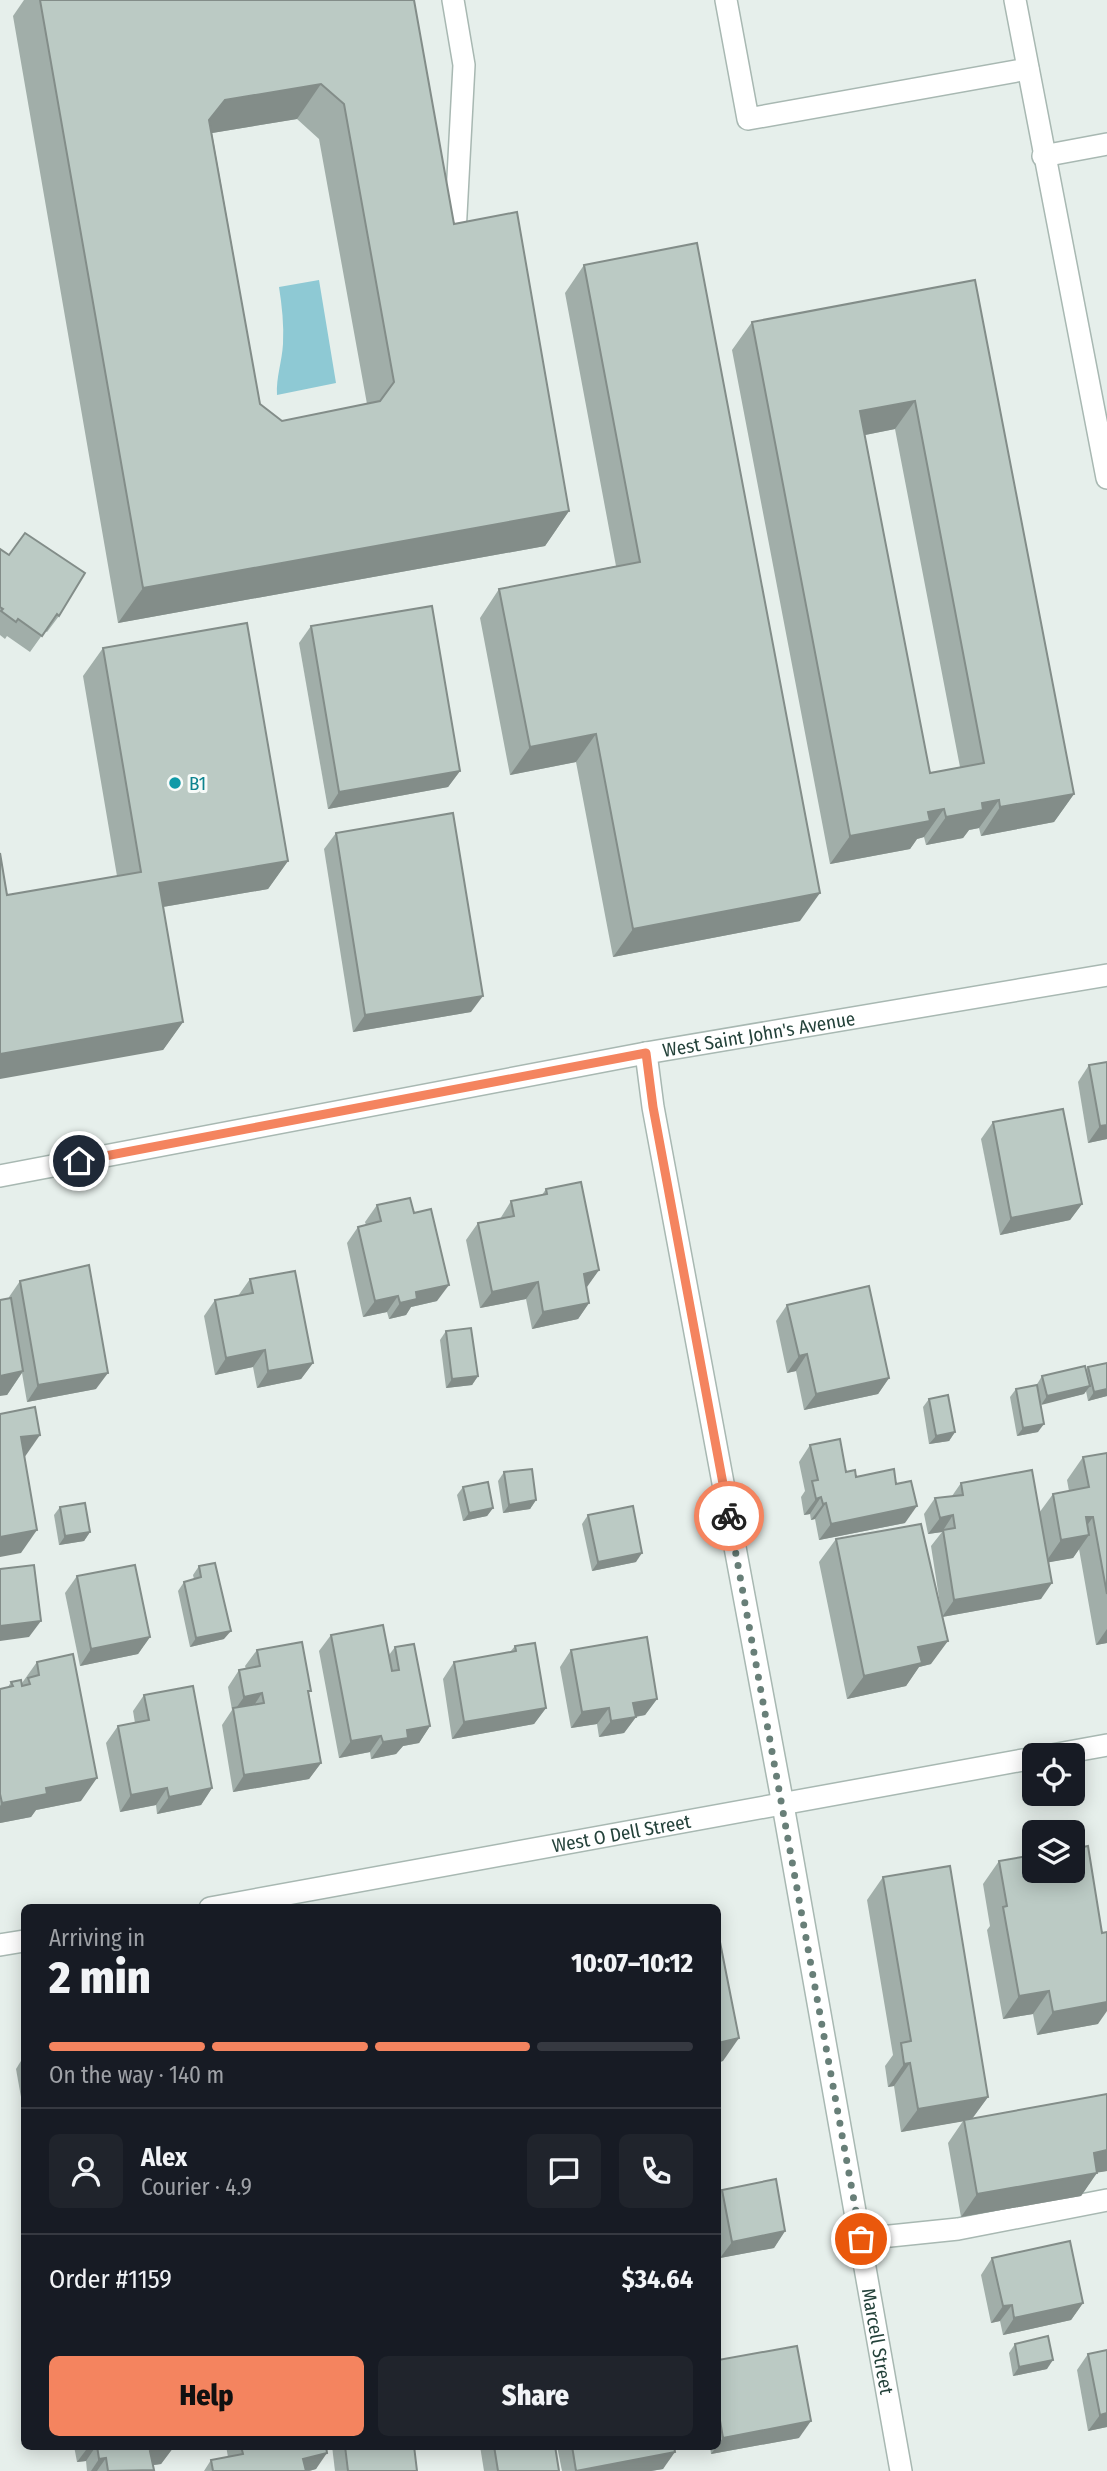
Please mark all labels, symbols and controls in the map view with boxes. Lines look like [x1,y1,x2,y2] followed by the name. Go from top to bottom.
[189,772,206,795] place label: B1
[167,775,183,791] marker: B1
[661,1007,857,1062] street label: West Saint John's Avenue
[49,1131,109,1191] pin
[60,1142,98,1180] icon: home
[694,1481,764,1551] courier
[710,1497,748,1535] icon: bike
[1022,1743,1085,1883] map controls
[1022,1743,1085,1806] button: locate
[550,1810,693,1858] street label: West O Dell Street
[1022,1820,1085,1883] button: layers
[49,1924,145,1952] text: Arriving in
[571,1948,693,1979] text: 10:07–10:12
[49,1950,151,2005] text: 2 min
[49,2061,224,2089] text: On the way · 140 m
[49,2134,123,2208] button: person
[527,2134,601,2208] button: chat
[619,2134,693,2208] button: phone
[141,2142,187,2173] text: Alex
[141,2173,252,2201] text: Courier · 4.9
[831,2209,891,2269] pin
[842,2220,880,2258] icon: bag
[49,2264,172,2295] text: Order #1159
[622,2264,693,2295] text: $34.64
[857,2286,898,2397] street label: Marcell Street
[49,2356,364,2436] button: Help
[378,2356,693,2436] button: Share

